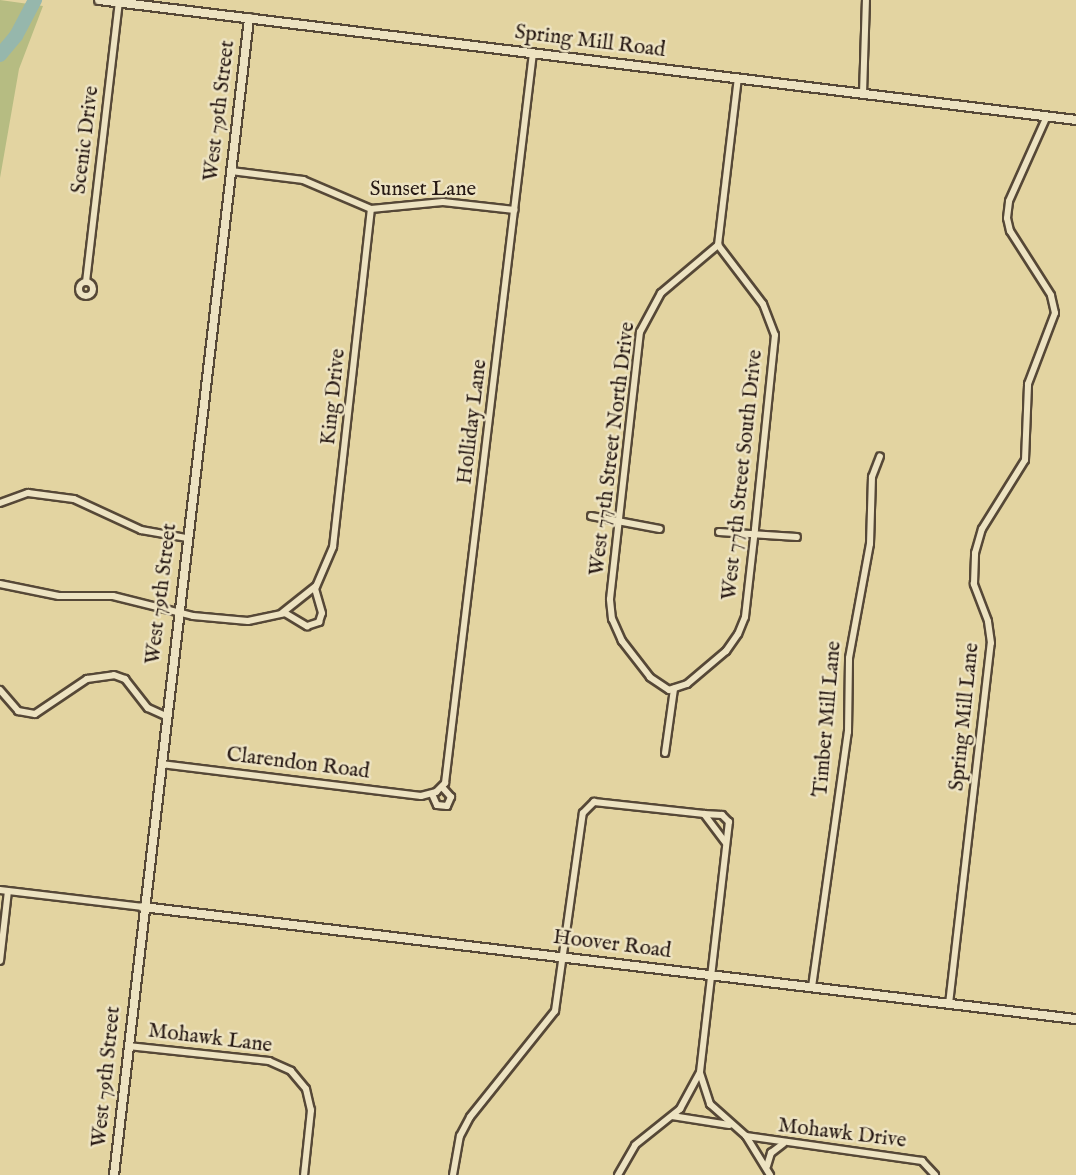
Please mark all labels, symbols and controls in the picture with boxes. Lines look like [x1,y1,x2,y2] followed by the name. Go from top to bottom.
[513,20,667,64] street label: Spring Mill Road
[199,39,241,183] street label: West 79th Street
[67,85,105,195] street label: Scenic Drive
[370,177,476,203] street label: Sunset Lane
[585,321,641,577] street label: West 77th Street North Drive
[316,348,352,446] street label: King Drive
[717,348,769,602] street label: West 77th Street South Drive
[453,358,493,486] street label: Holliday Lane
[141,522,183,666] street label: West 79th Street
[809,640,847,798] street label: Timber Mill Lane
[945,642,985,792] street label: Spring Mill Lane
[225,743,371,785] street label: Clarendon Road
[552,925,672,965] street label: Hoover Road
[87,1005,127,1149] street label: West 79th Street
[146,1019,274,1059] street label: Mohawk Lane
[776,1114,908,1154] street label: Mohawk Drive

